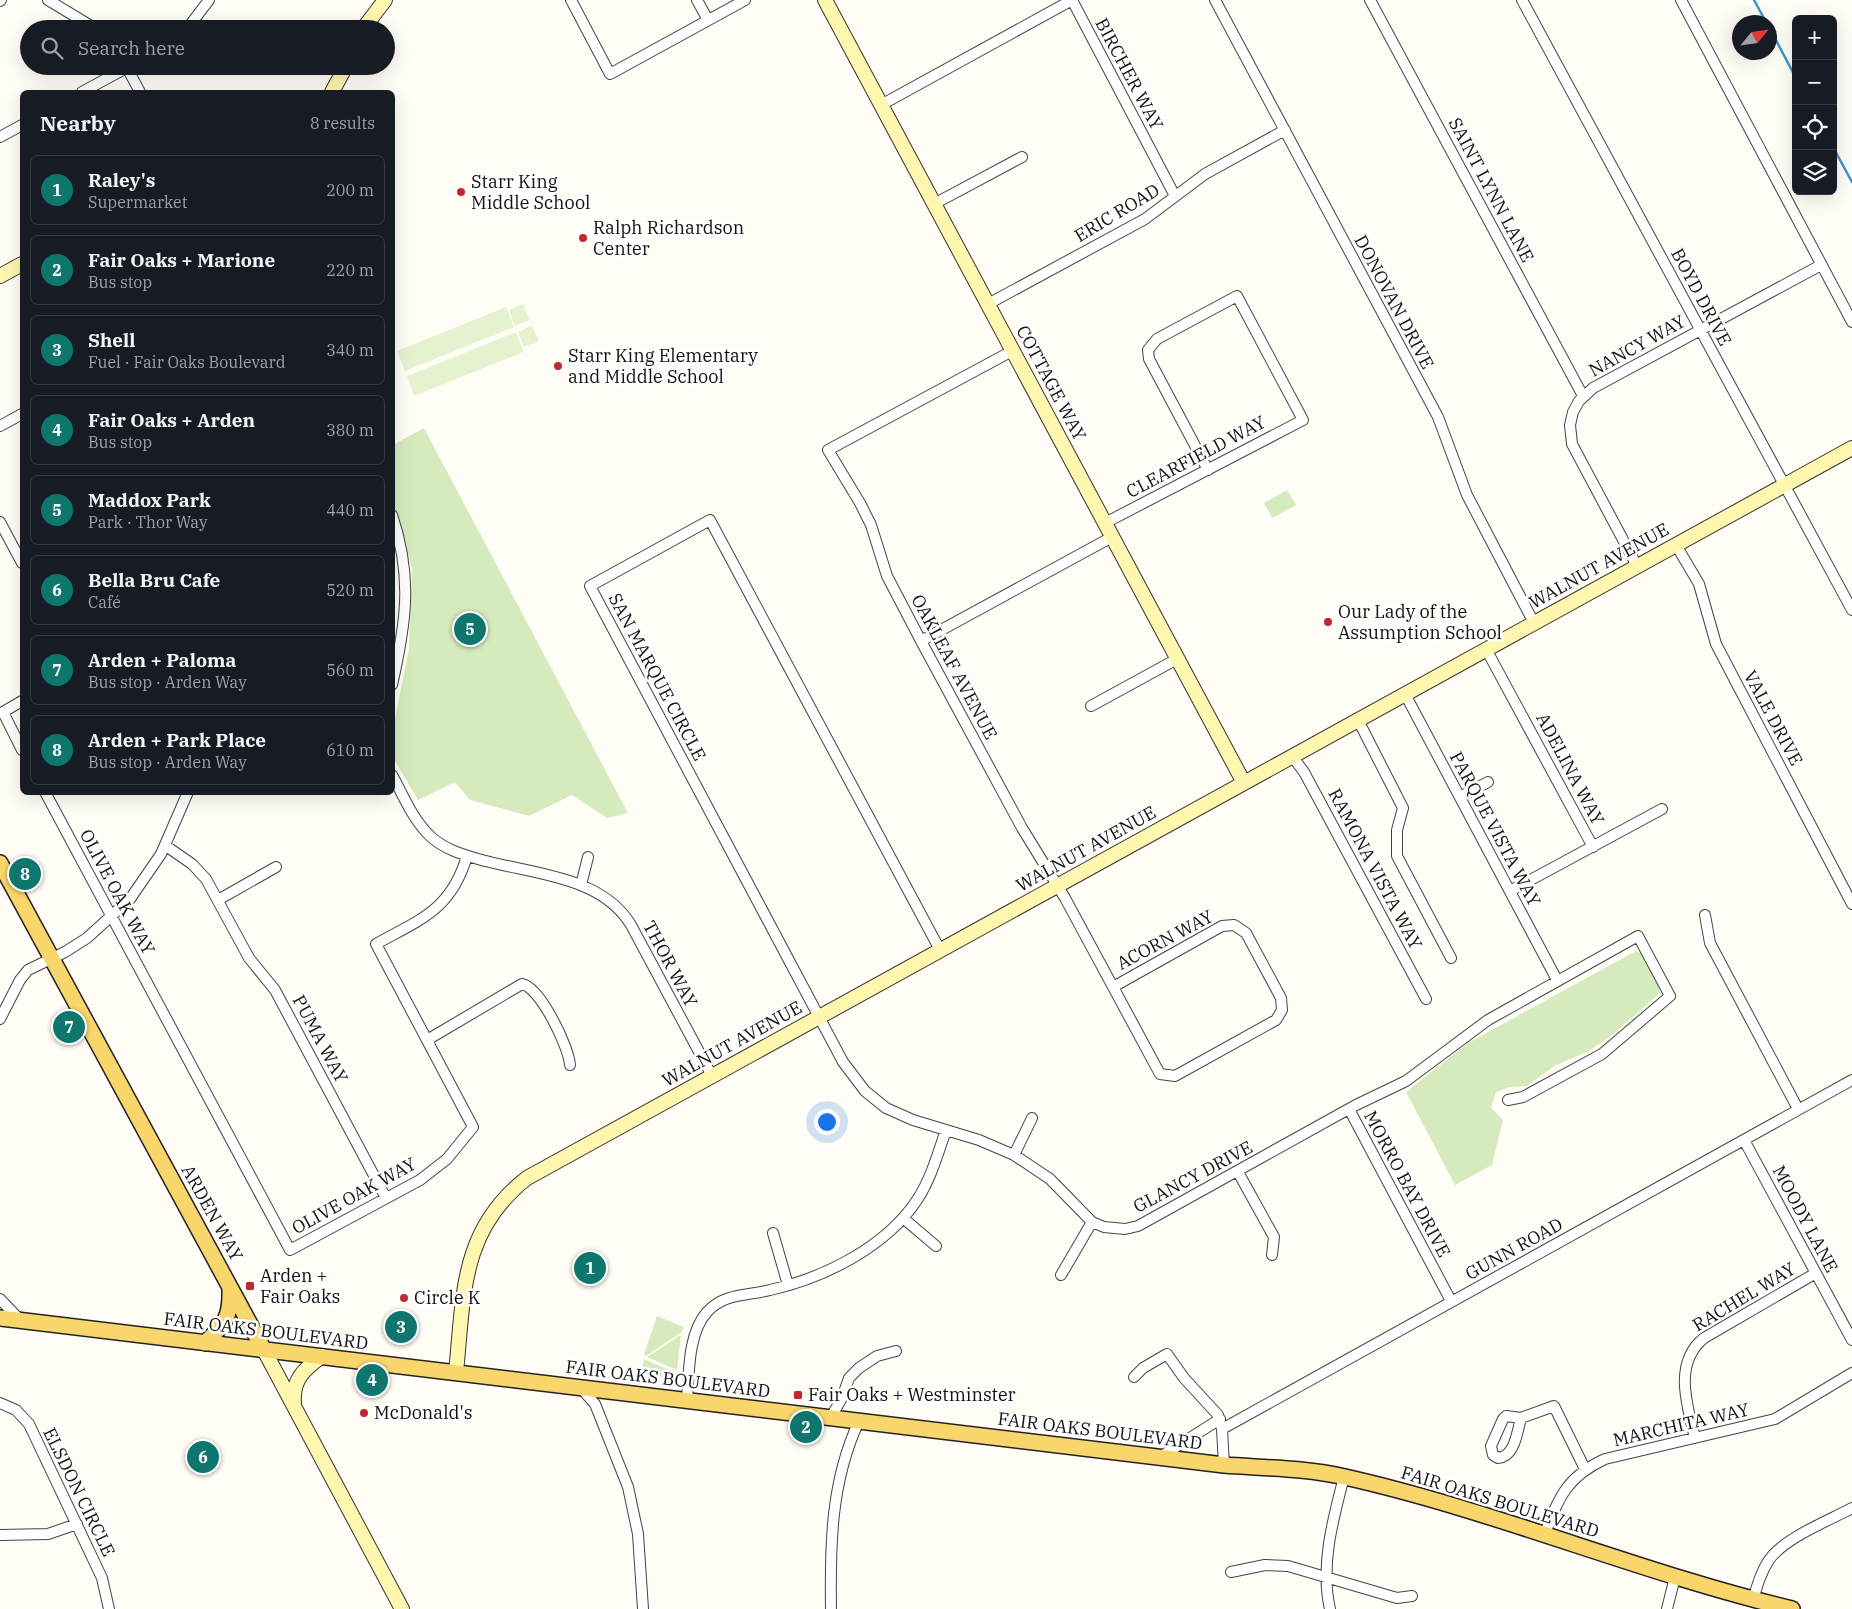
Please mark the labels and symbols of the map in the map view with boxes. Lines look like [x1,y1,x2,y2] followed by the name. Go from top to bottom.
[1090,14,1169,134] street label: BIRCHER WAY
[1732,15,1777,60] north arrow
[1444,113,1539,266] street label: SAINT LYNN LANE
[471,170,590,214] place label: Starr King Middle School
[1070,178,1163,247] street label: ERIC ROAD
[455,186,467,198] marker: Starr King Middle School
[593,216,744,260] place label: Ralph Richardson Center
[1349,231,1439,373] street label: DONOVAN DRIVE
[577,232,589,244] marker: Ralph Richardson Center
[1666,244,1737,350] street label: BOYD DRIVE
[1584,309,1690,382] street label: NANCY WAY
[1011,321,1092,445] street label: COTTAGE WAY
[568,344,758,388] place label: Starr King Elementary and Middle School
[552,360,564,372] marker: Starr King Elementary and Middle School
[1122,410,1270,503] street label: CLEARFIELD WAY
[1525,518,1673,614] street label: WALNUT AVENUE
[604,589,711,764] street label: SAN MARQUE CIRCLE
[906,590,1002,743] street label: OAKLEAF AVENUE
[1338,600,1502,644] place label: Our Lady of the Assumption School
[454,610,486,648] pin: 5
[1322,616,1334,628] marker: Our Lady of the Assumption School
[1739,666,1808,769] street label: VALE DRIVE
[1531,709,1610,829] street label: ADELINA WAY
[1445,747,1546,911] street label: PARQUE VISTA WAY
[1323,784,1428,954] street label: RAMONA VISTA WAY
[1012,801,1160,897] street label: WALNUT AVENUE
[75,825,160,959] street label: OLIVE OAK WAY
[9,855,41,893] pin: 8
[1113,904,1218,975] street label: ACORN WAY
[638,917,703,1011] street label: THOR WAY
[288,991,353,1087] street label: PUMA WAY
[658,996,806,1092] street label: WALNUT AVENUE
[53,1008,85,1046] pin: 7
[1359,1106,1456,1261] street label: MORRO BAY DRIVE
[814,1109,840,1135] your location
[1129,1135,1256,1218] street label: GLANCY DRIVE
[288,1152,421,1239] street label: OLIVE OAK WAY
[177,1161,249,1265] street label: ARDEN WAY
[1768,1161,1843,1276] street label: MOODY LANE
[1461,1212,1566,1285] street label: GUNN ROAD
[574,1249,606,1287] pin: 1
[1688,1257,1800,1336] street label: RACHEL WAY
[260,1264,340,1308] place label: Arden + Fair Oaks
[244,1280,256,1292] marker: Arden + Fair Oaks
[414,1286,481,1309] place label: Circle K
[398,1292,410,1304] marker: Circle K
[162,1307,370,1354] street label: FAIR OAKS BOULEVARD
[385,1308,417,1346] pin: 3
[564,1355,772,1402] street label: FAIR OAKS BOULEVARD
[356,1361,388,1399] pin: 4
[808,1383,1016,1406] place label: Fair Oaks + Westminster
[792,1389,804,1401] marker: Fair Oaks + Westminster
[1611,1398,1752,1451] street label: MARCHITA WAY
[374,1401,473,1424] place label: McDonald's
[358,1407,370,1419] marker: McDonald's
[996,1407,1204,1454] street label: FAIR OAKS BOULEVARD
[790,1408,822,1446] pin: 2
[38,1424,121,1560] street label: ELSDON CIRCLE
[187,1438,219,1476] pin: 6
[1398,1460,1602,1543] street label: FAIR OAKS BOULEVARD

